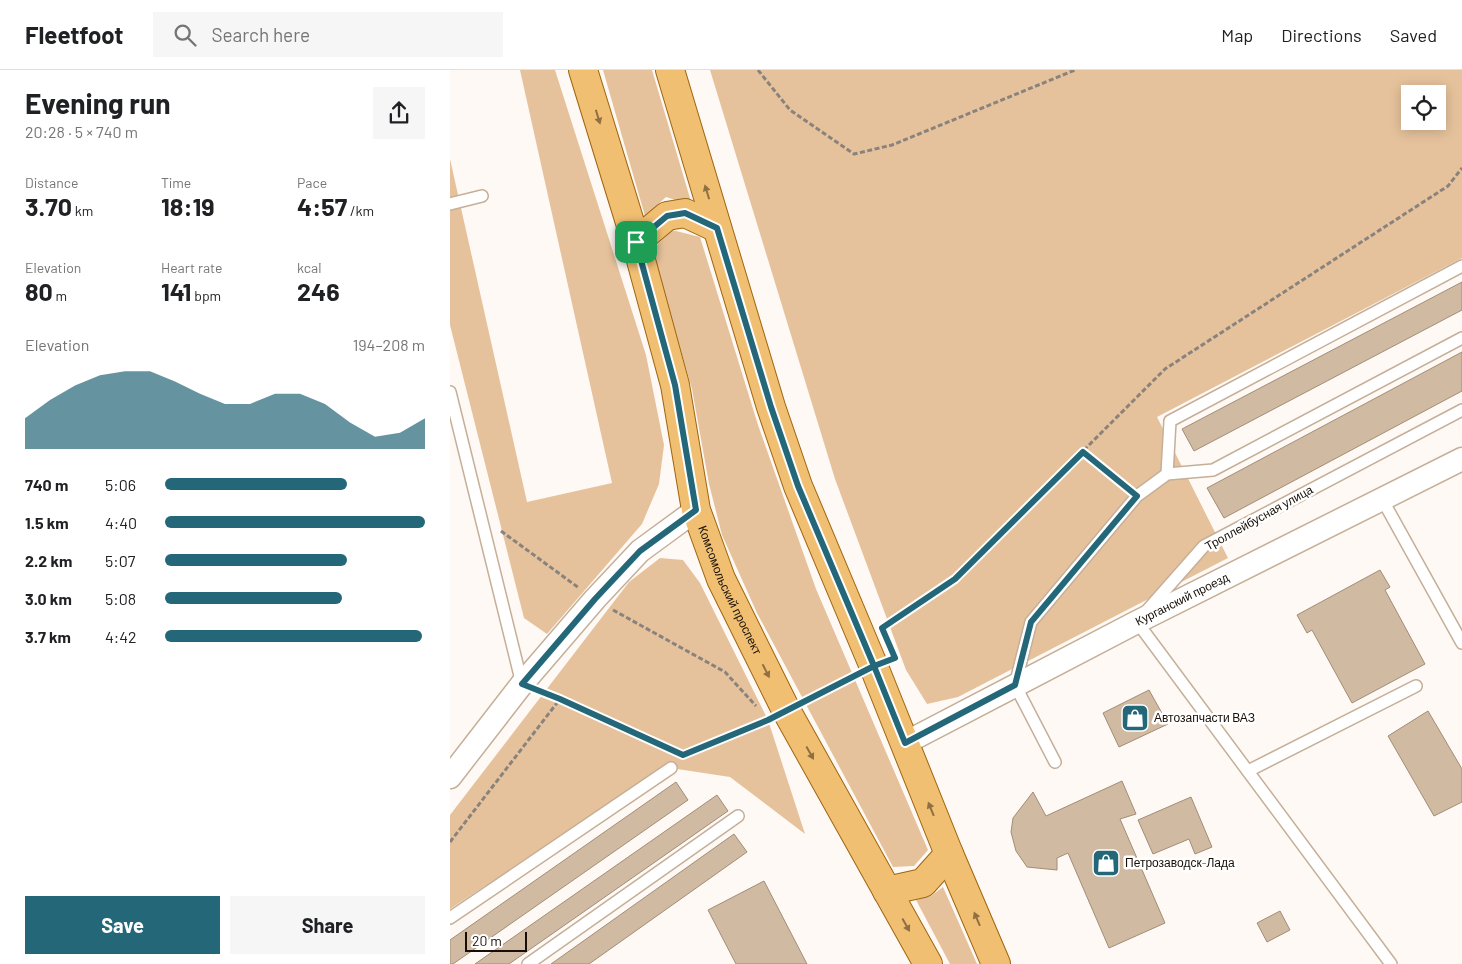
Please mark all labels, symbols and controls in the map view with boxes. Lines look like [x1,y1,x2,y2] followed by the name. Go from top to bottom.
[153,12,503,57] search box
[25,20,123,49] text: Fleetfoot
[171,21,199,49] icon: search
[211,23,310,46] text: Search here
[1221,24,1253,46] text: Map
[1281,24,1362,46] text: Directions
[1390,24,1437,46] text: Saved
[1401,85,1446,130] map controls
[1401,85,1446,130] button: locate
[25,86,171,120] text: Evening run
[373,87,425,139] button: share
[594,109,602,124] one-way arrow
[25,122,138,141] text: 20:28 · 5 × 740 m
[25,174,78,191] text: Distance
[161,174,191,191] text: Time
[297,174,327,191] text: Pace
[702,184,710,199] one-way arrow
[25,191,72,221] text: 3.70
[161,191,215,221] text: 18:19
[297,191,347,221] text: 4:57
[72,202,93,219] text: km
[347,202,374,219] text: /km
[615,221,657,263] pin
[622,228,650,256] icon: arrive
[25,259,81,276] text: Elevation
[161,259,222,276] text: Heart rate
[297,259,321,276] text: kcal
[25,276,53,306] text: 80
[161,276,191,306] text: 141
[297,276,340,306] text: 246
[53,287,67,304] text: m
[191,287,221,304] text: bpm
[25,335,89,354] text: Elevation
[353,335,425,354] text: 194–208 m
[25,475,68,494] text: 740 m
[105,475,136,494] text: 5:06
[1202,482,1315,553] street label: Троллейбусная улица
[25,513,69,532] text: 1.5 km
[105,513,137,532] text: 4:40
[696,523,766,657] street label: Комсомольский проспект
[25,551,72,570] text: 2.2 km
[105,551,135,570] text: 5:07
[1133,569,1231,628] street label: Курганский проезд
[25,589,72,608] text: 3.0 km
[105,589,136,608] text: 5:08
[25,627,71,646] text: 3.7 km
[105,627,137,646] text: 4:42
[762,664,771,679] one-way arrow
[1120,703,1150,733] shop icon: Автозапчасти ВАЗ
[1154,710,1255,724] place label: Автозапчасти ВАЗ
[806,746,814,760] one-way arrow
[926,802,934,816] one-way arrow
[1091,848,1121,878] shop icon: Петрозаводск-Лада
[1125,855,1235,870] place label: Петрозаводск-Лада
[25,896,220,954] button: Save
[230,896,425,954] button: Share
[972,912,980,926] one-way arrow
[902,919,911,932] one-way arrow
[465,929,528,952] scale bar
[472,932,502,949] text: 20 m

